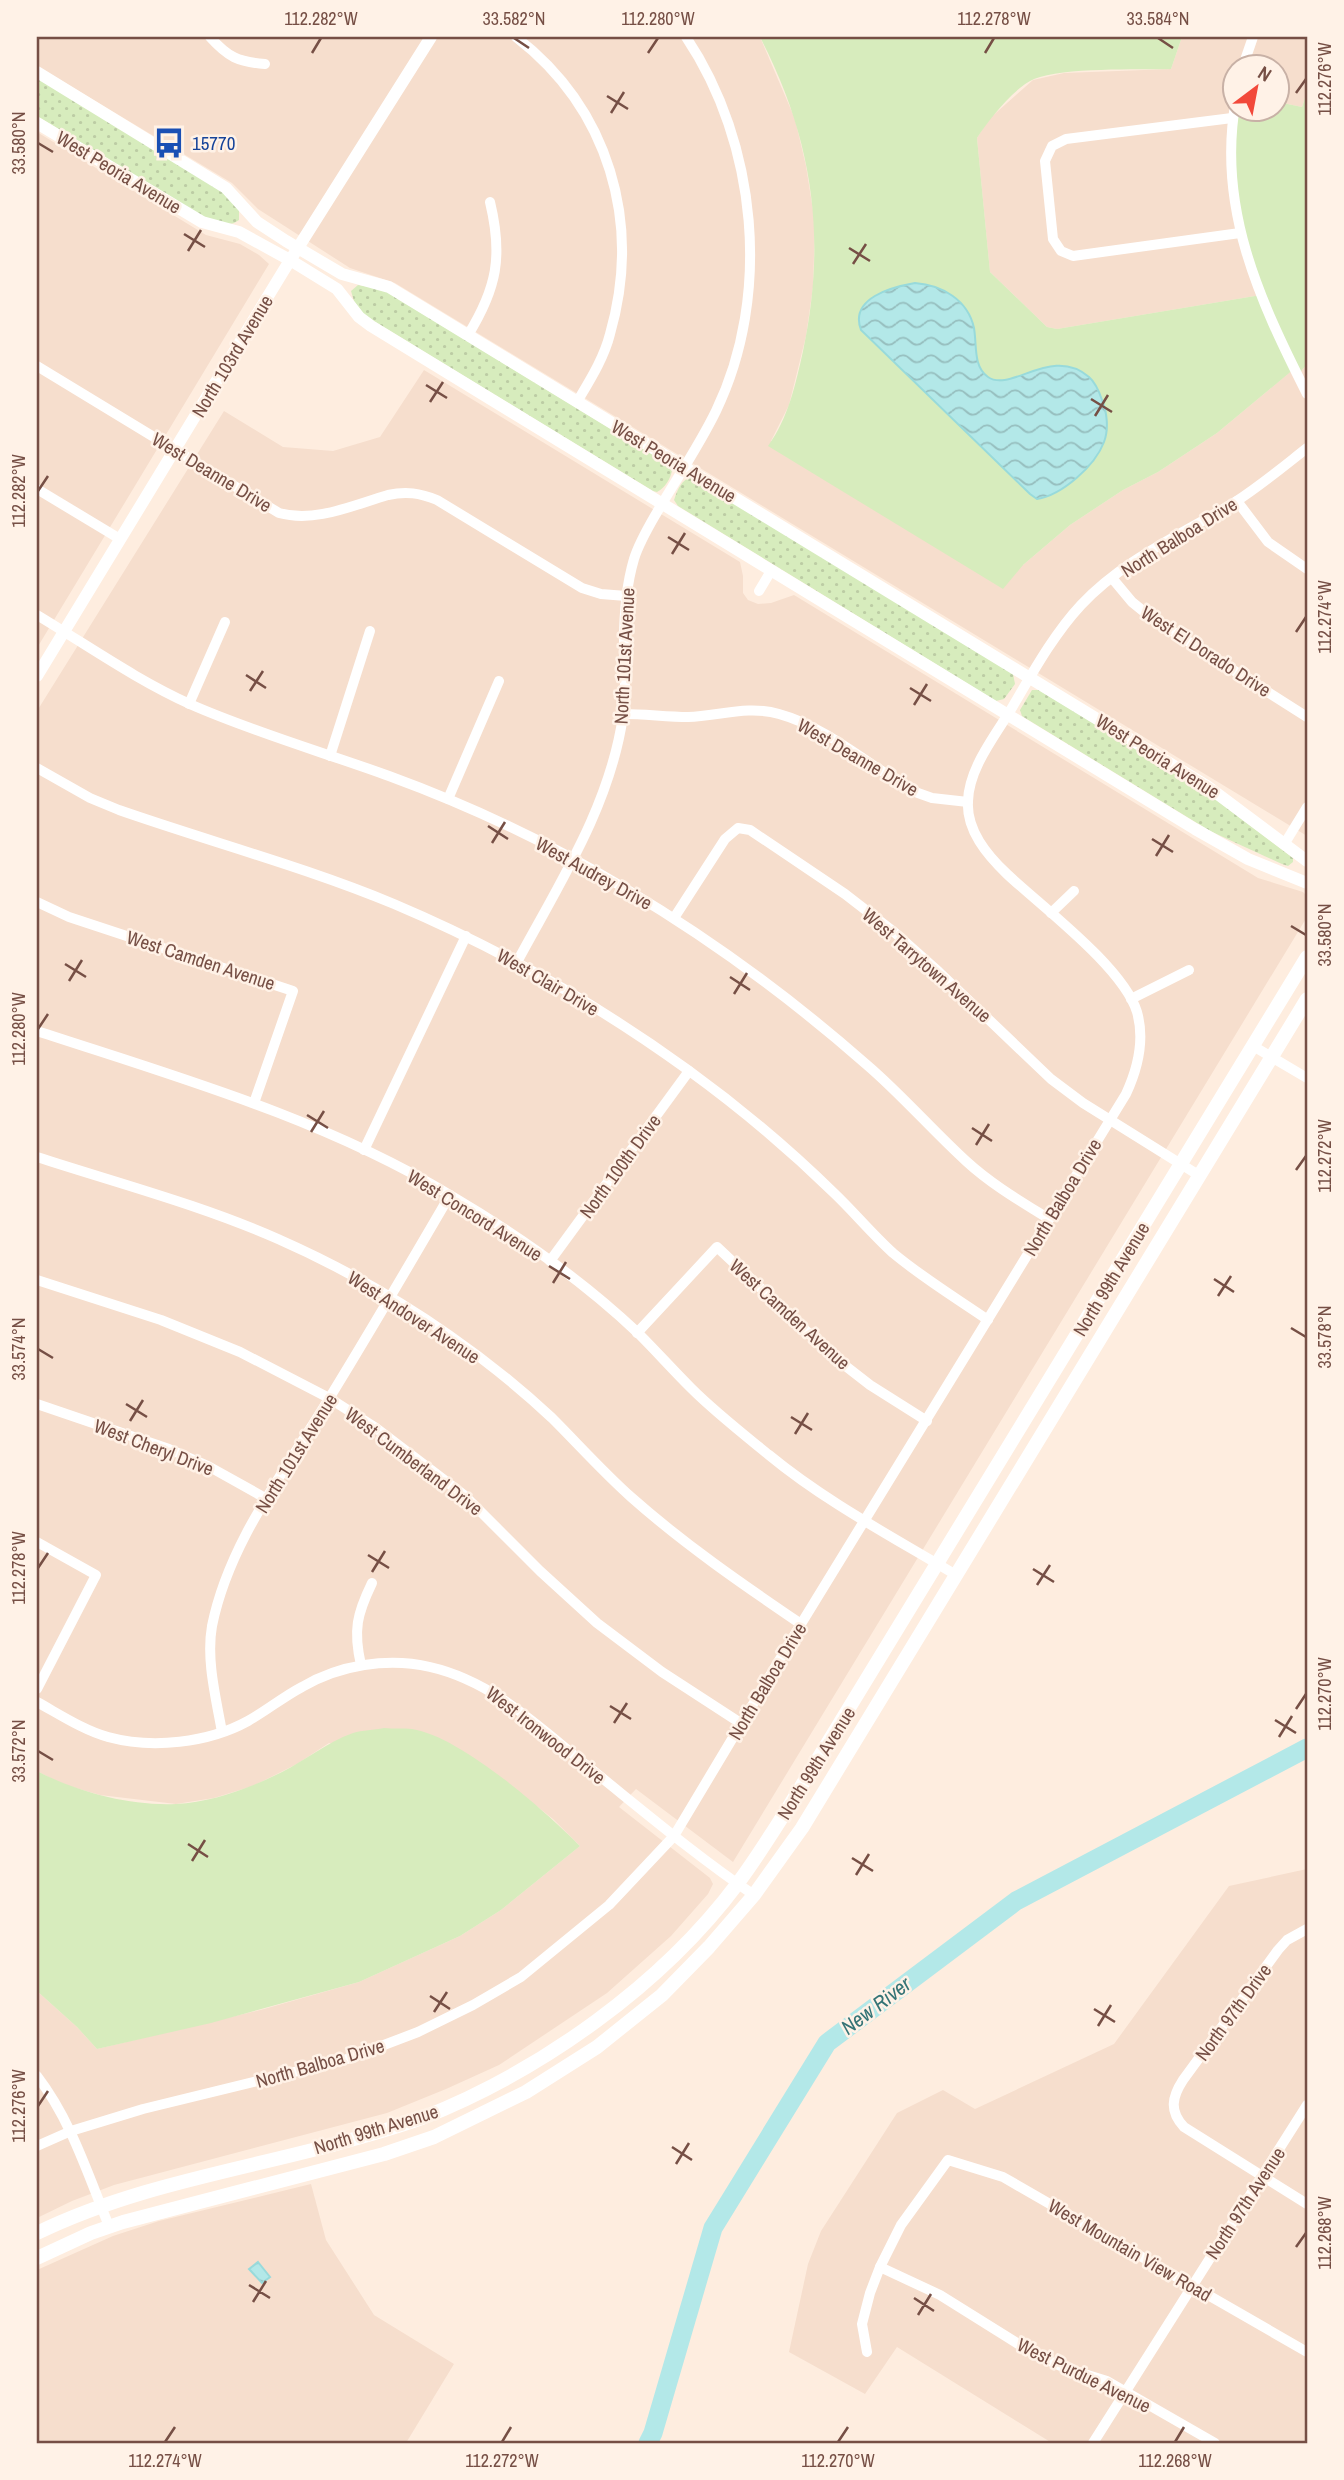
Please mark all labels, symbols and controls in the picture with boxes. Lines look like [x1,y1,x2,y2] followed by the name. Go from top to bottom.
[284,6,358,31] text: 112.282°W
[483,6,546,31] text: 33.582°N
[621,6,695,31] text: 112.280°W
[957,6,1031,31] text: 112.278°W
[1127,6,1190,31] text: 33.584°N
[1312,42,1337,116] text: 112.276°W
[1222,52,1292,122] north arrow
[1253,60,1277,88] text: N
[6,112,31,175] text: 33.580°N
[52,124,186,220] street label: West Peoria Avenue
[152,126,186,160] bus stop icon: 15770
[192,130,235,156] place label: 15770
[185,290,279,422] street label: North 103rd Avenue
[607,413,741,509] street label: West Peoria Avenue
[147,426,277,518] street label: West Deanne Drive
[6,454,31,528] text: 112.282°W
[1116,491,1242,583] street label: North Balboa Drive
[1312,580,1337,654] text: 112.274°W
[607,587,641,725] street label: North 101st Avenue
[1136,599,1276,703] street label: West El Dorado Drive
[1091,707,1225,805] street label: West Peoria Avenue
[793,712,923,802] street label: West Deanne Drive
[531,830,657,916] street label: West Audrey Drive
[857,902,997,1028] street label: West Tarrytown Avenue
[1312,904,1337,967] text: 33.580°N
[124,924,278,996] street label: West Camden Avenue
[492,942,604,1022] street label: West Clair Drive
[6,992,31,1066] text: 112.280°W
[573,1109,667,1223] street label: North 100th Drive
[1312,1119,1337,1193] text: 112.272°W
[1017,1134,1107,1260] street label: North Balboa Drive
[403,1163,547,1267] street label: West Concord Avenue
[1067,1217,1155,1341] street label: North 99th Avenue
[724,1253,856,1375] street label: West Camden Avenue
[343,1264,485,1370] street label: West Andover Avenue
[1312,1306,1337,1369] text: 33.578°N
[6,1318,31,1381] text: 33.574°N
[249,1388,343,1518] street label: North 101st Avenue
[340,1401,488,1521] street label: West Cumberland Drive
[90,1412,218,1482] street label: West Cheryl Drive
[6,1531,31,1605] text: 112.278°W
[722,1618,812,1744] street label: North Balboa Drive
[1312,1657,1337,1731] text: 112.270°W
[481,1680,611,1790] street label: West Ironwood Drive
[771,1701,861,1825] street label: North 99th Avenue
[6,1720,31,1783] text: 33.572°N
[1189,1958,1277,2066] street label: North 97th Drive
[835,1969,918,2041] water label: New River
[253,2032,387,2094] street label: North Balboa Drive
[6,2069,31,2143] text: 112.276°W
[311,2098,441,2160] street label: North 99th Avenue
[1199,2142,1291,2264] street label: North 97th Avenue
[1043,2193,1217,2307] street label: West Mountain View Road
[1312,2196,1337,2270] text: 112.268°W
[1013,2331,1155,2419] street label: West Purdue Avenue
[128,2448,202,2473] text: 112.274°W
[465,2448,539,2473] text: 112.272°W
[801,2448,875,2473] text: 112.270°W
[1138,2448,1212,2473] text: 112.268°W

